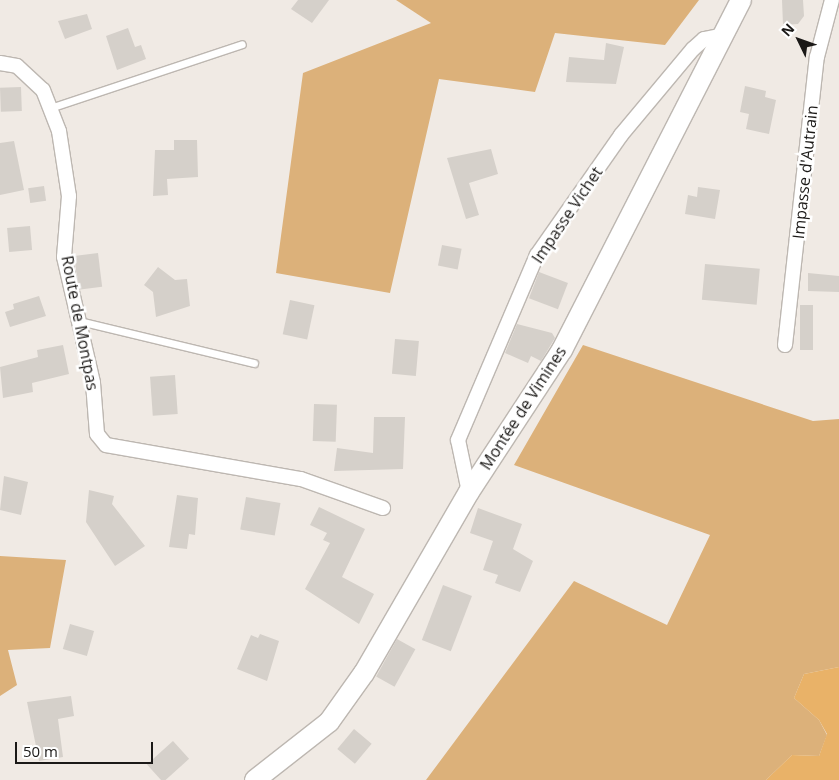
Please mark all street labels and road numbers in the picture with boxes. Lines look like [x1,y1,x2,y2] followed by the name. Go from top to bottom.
[788,104,822,240] street label: Impasse d'Autrain
[528,163,606,267] street label: Impasse Vichet
[58,254,102,392] street label: Route de Montpas
[476,343,570,473] street label: Montée de Vimines

